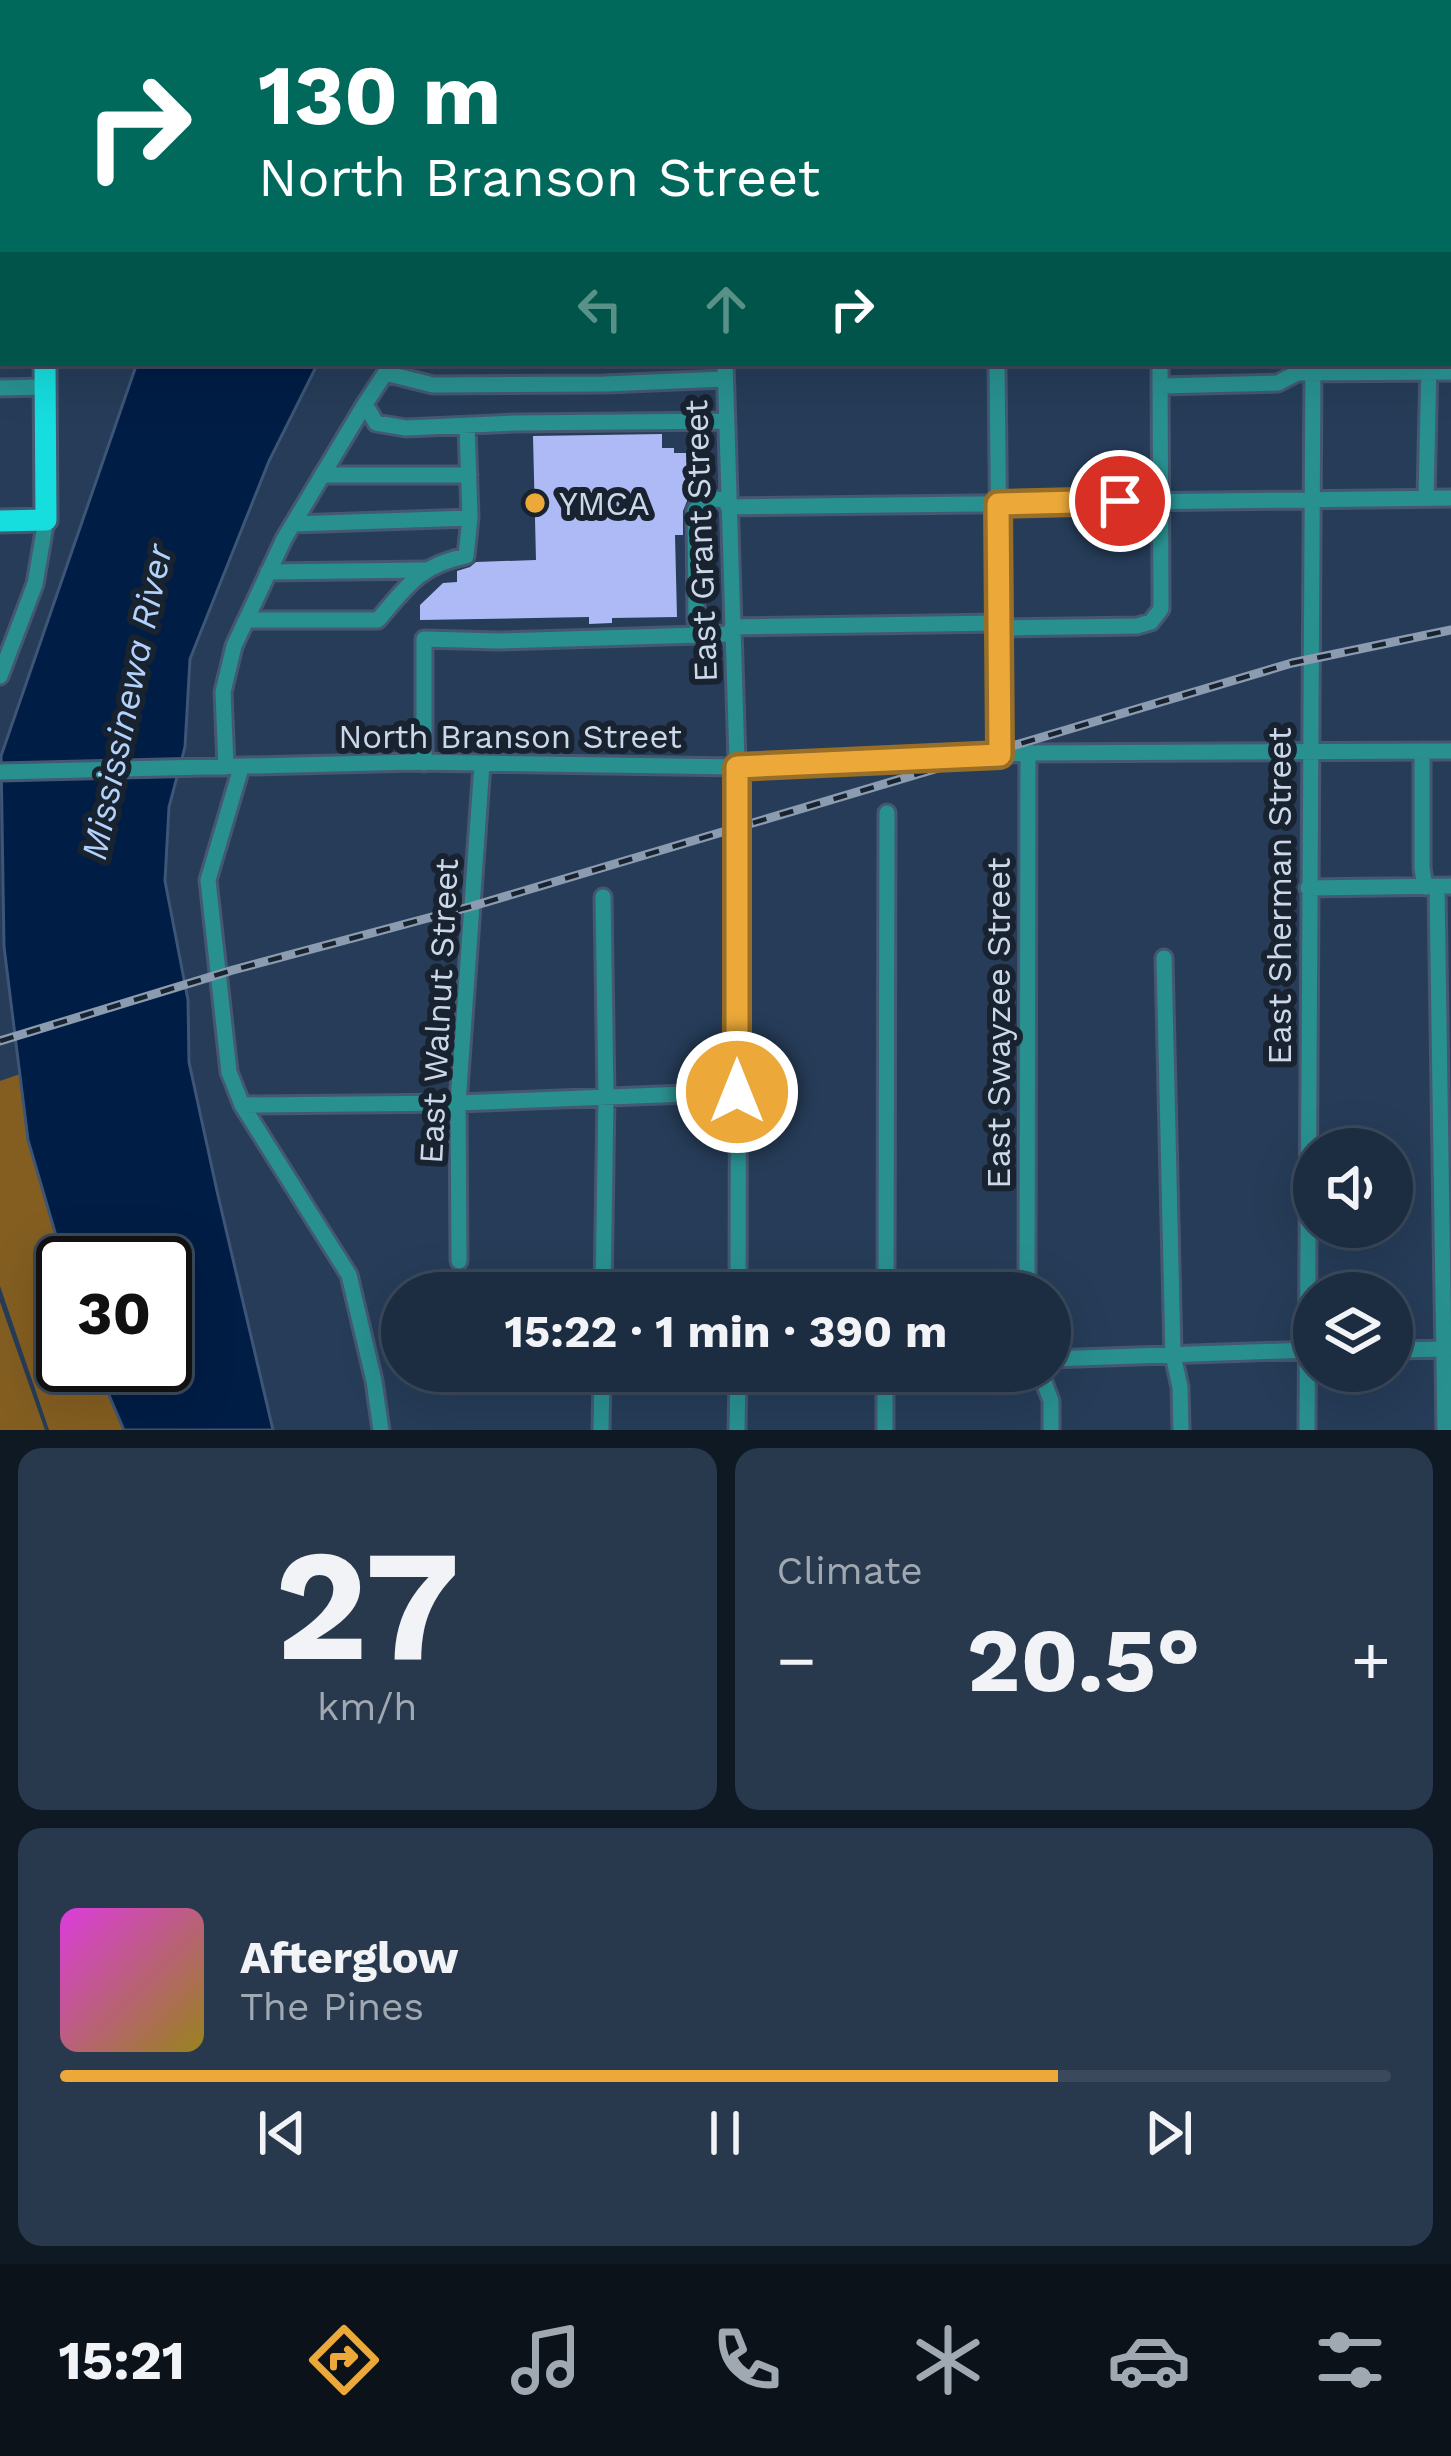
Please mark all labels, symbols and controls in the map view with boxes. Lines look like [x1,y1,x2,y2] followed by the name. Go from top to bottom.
[258,46,501,144] text: 130 m
[60,48,216,204] icon: right
[258,146,820,209] text: North Branson Street
[567,276,633,342] icon: left
[693,276,759,342] icon: ahead
[819,276,885,342] icon: right
[676,399,725,683] street label: East Grant Street
[1069,450,1171,552] pin
[1087,468,1153,534] icon: arrive
[559,484,650,523] place label: YMCA
[522,490,548,516] marker: YMCA
[73,539,181,864] water label: Mississinewa River
[338,717,682,756] street label: North Branson Street
[1260,727,1299,1065] street label: East Sherman Street
[411,857,466,1165] street label: East Walnut Street
[979,857,1018,1189] street label: East Swayzee Street
[674,1029,800,1155] position arrow
[1293,1128,1413,1392] map controls
[1293,1128,1413,1248] button: sound
[36,1236,192,1392] speed limit sign: 30
[1293,1272,1413,1392] button: layers
[505,1305,947,1358] text: 15:22 · 1 min · 390 m
[275,1514,460,1697] text: 27
[777,1548,923,1593] text: Climate
[967,1607,1201,1713] text: 20.5°
[777,1622,816,1699] text: −
[1351,1622,1391,1699] text: +
[317,1684,417,1729] text: km/h
[240,1931,459,1984] text: Afterglow
[240,1984,424,2029] text: The Pines
[249,2100,315,2166] icon: previous
[692,2100,758,2166] icon: pause
[1136,2100,1202,2166] icon: next
[302,2318,386,2402] icon: directions
[504,2318,588,2402] icon: music
[705,2318,789,2402] icon: phone
[906,2318,990,2402] icon: climate
[1107,2318,1191,2402] icon: car
[1308,2318,1392,2402] icon: filters
[59,2329,185,2392] text: 15:21

